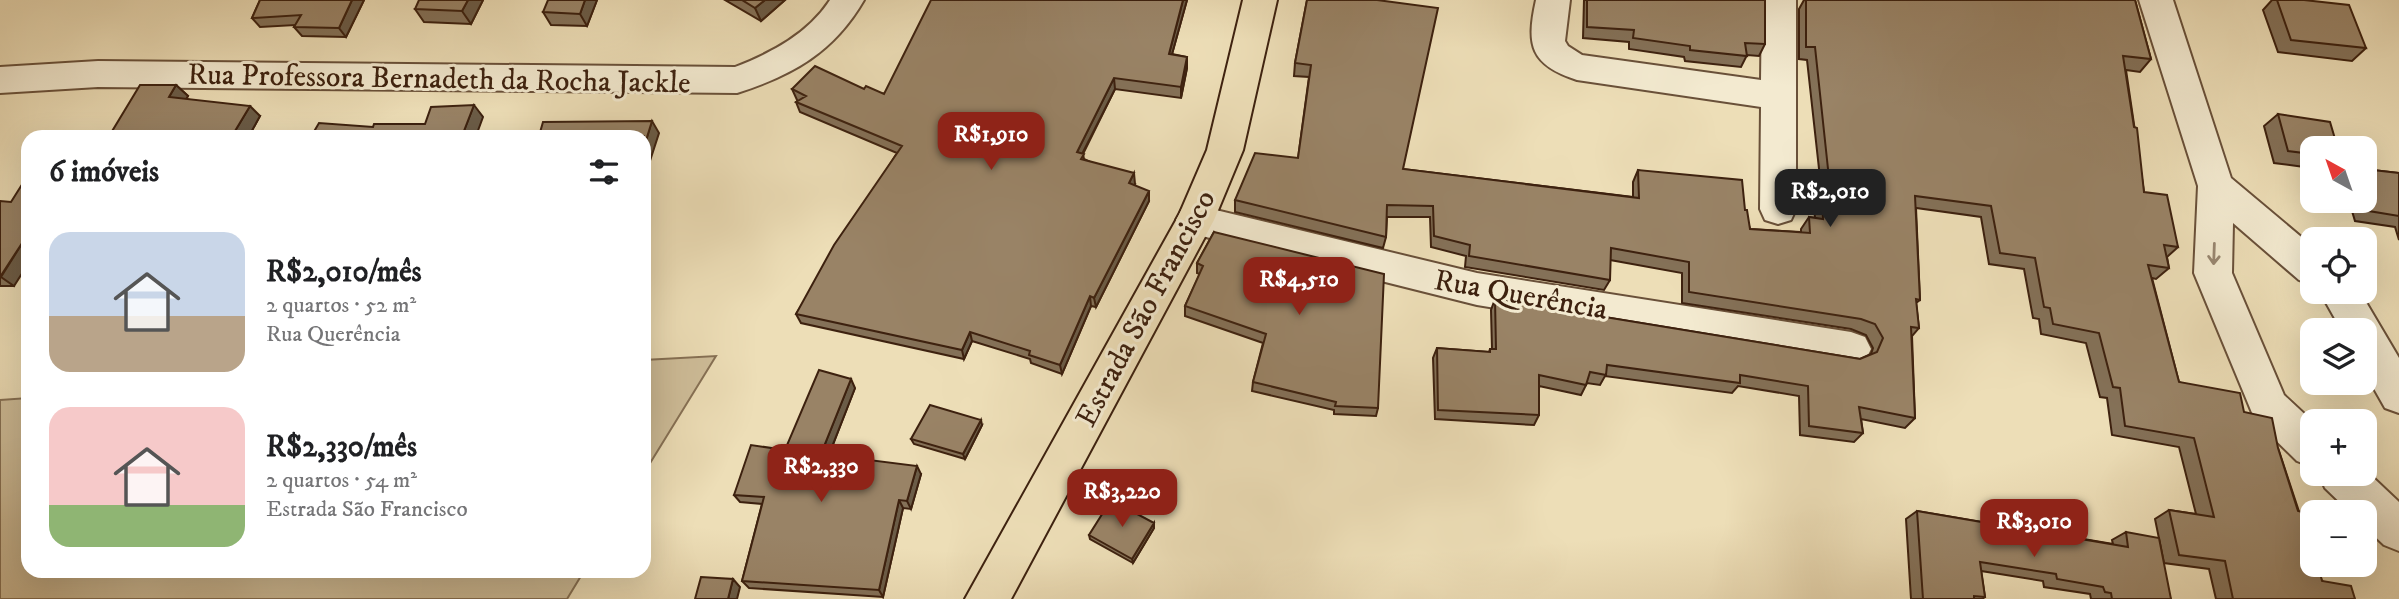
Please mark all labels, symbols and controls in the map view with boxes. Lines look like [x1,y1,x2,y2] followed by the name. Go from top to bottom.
[187,57,691,102] street label: Rua Professora Bernadeth da Rocha Jackle
[926,113,1056,172] pin: R$1,910
[954,120,1028,149] text: R$1,910
[2300,136,2376,214] north arrow
[2300,136,2377,577] map controls
[585,153,623,191] icon: filters
[49,154,159,191] text: 6 imóveis
[1765,170,1895,229] pin: R$2,010
[1791,177,1869,206] text: R$2,010
[1068,184,1224,433] street label: Estrada São Francisco
[2300,227,2377,304] button: locate
[2207,242,2220,265] one-way arrow
[266,254,422,291] text: R$2,010/mês
[1234,258,1364,317] pin: R$4,510
[105,260,189,344] icon: home
[1431,262,1611,329] street label: Rua Querência
[1259,265,1339,294] text: R$4,510
[266,291,416,320] text: 2 quartos · 52 m²
[2300,318,2377,395] button: layers
[266,320,400,349] text: Rua Querência
[2300,409,2377,486] button: +
[266,429,417,466] text: R$2,330/mês
[105,435,189,519] icon: home
[756,444,886,504] pin: R$2,330
[783,452,859,481] text: R$2,330
[266,466,417,495] text: 2 quartos · 54 m²
[1057,470,1187,529] pin: R$3,220
[1083,477,1161,506] text: R$3,220
[266,495,468,524] text: Estrada São Francisco
[1969,500,2099,559] pin: R$3,010
[2300,500,2377,577] button: −
[1996,507,2072,536] text: R$3,010

